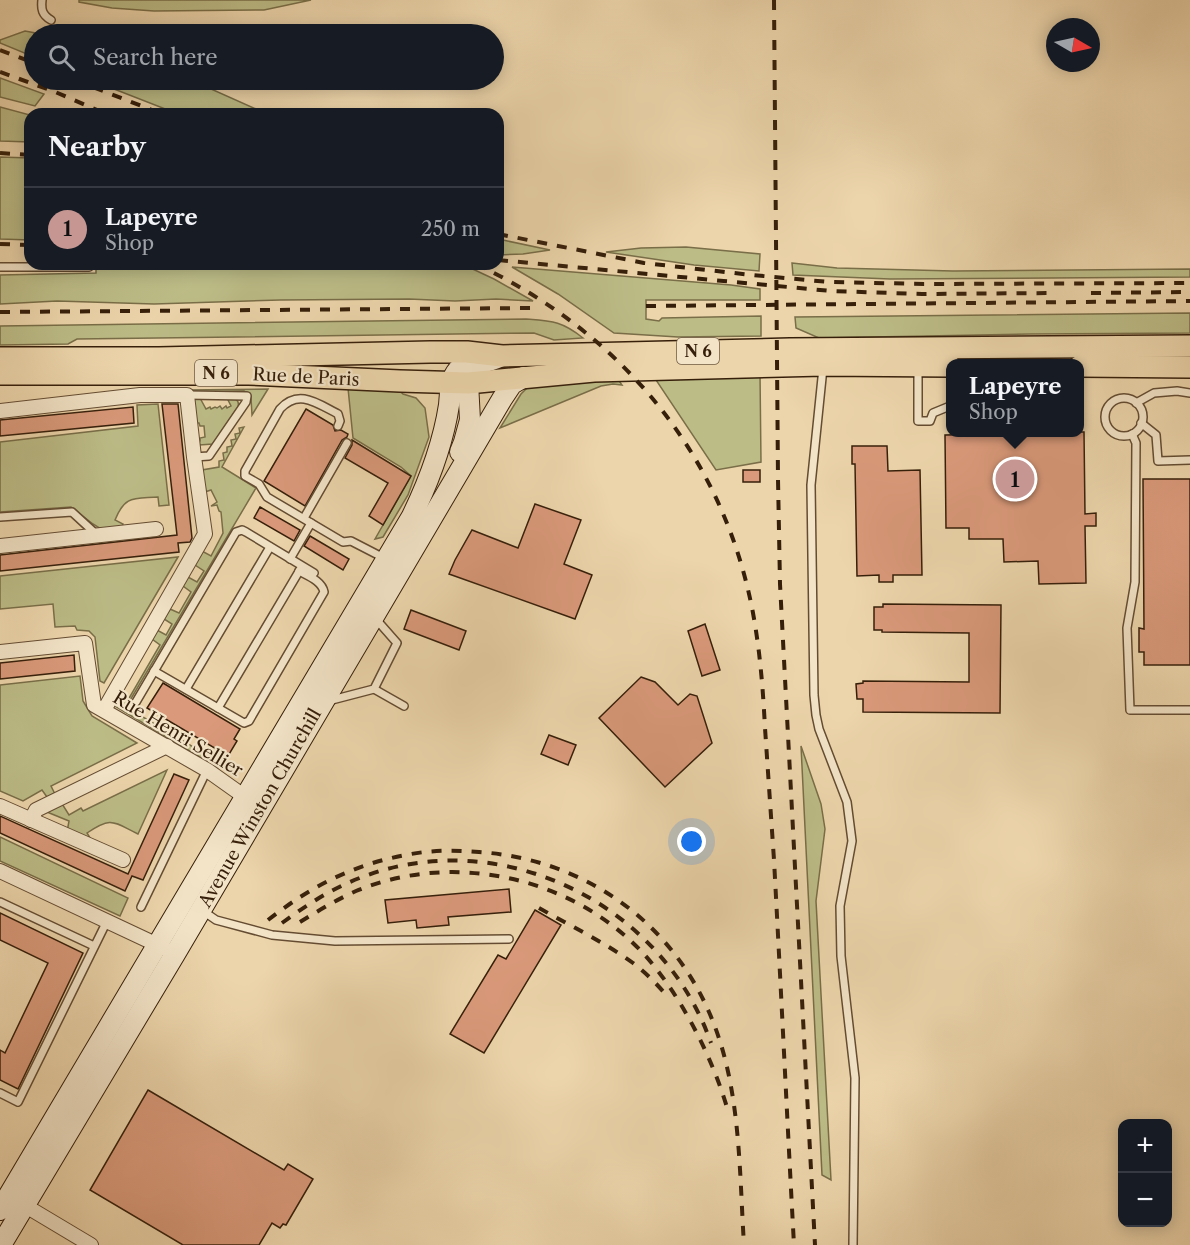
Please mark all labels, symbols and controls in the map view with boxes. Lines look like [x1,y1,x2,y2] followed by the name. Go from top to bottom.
[1046,18,1100,72] north arrow
[24,24,504,90] search box
[45,41,78,74] icon: search
[93,44,218,71] text: Search here
[48,131,146,163] text: Nearby
[105,204,198,231] text: Lapeyre
[63,217,72,241] text: 1
[421,217,480,241] text: 250 m
[105,231,154,255] text: Shop
[677,338,719,364] road number: N 6
[946,359,1084,437] popup
[195,360,237,386] road number: N 6
[252,363,360,391] street label: Rue de Paris
[969,373,1061,400] text: Lapeyre
[969,400,1018,424] text: Shop
[996,456,1034,502] pin: 1
[109,686,247,782] street label: Rue Henri Sellier
[193,705,326,912] street label: Avenue Winston Churchill
[677,827,706,856] your location
[1118,1119,1172,1227] map controls
[1118,1119,1172,1173] button: +
[1118,1173,1172,1227] button: −

